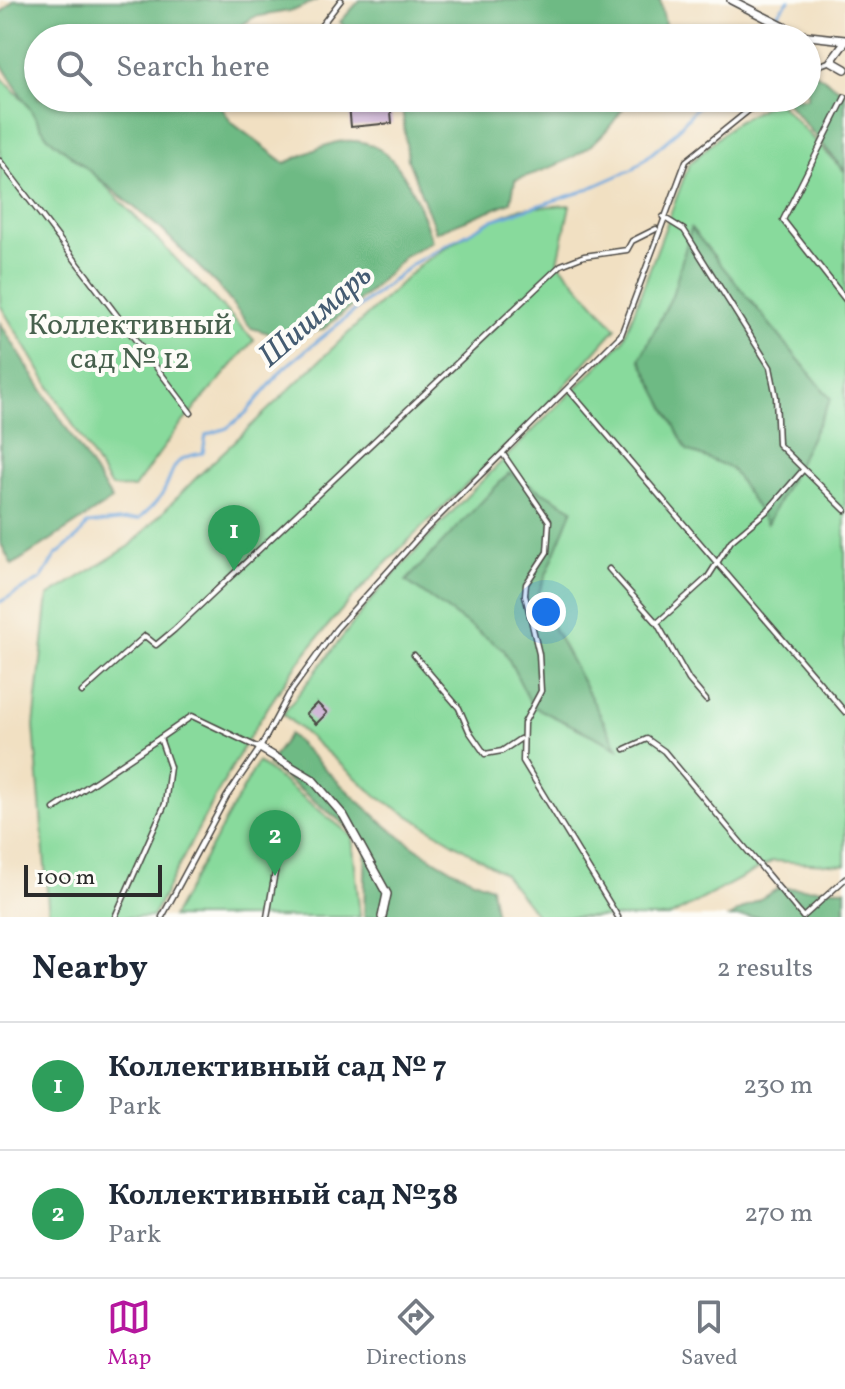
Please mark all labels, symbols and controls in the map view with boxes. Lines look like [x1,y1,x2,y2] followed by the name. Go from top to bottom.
[24,24,821,112] search box
[52,46,96,90] icon: search
[116,47,270,89] text: Search here
[250,255,382,379] water label: Шишмарь
[28,305,232,381] park label: Коллективный сад № 12
[208,505,260,571] pin: 1
[526,592,566,632] your location
[249,810,301,876] pin: 2
[24,861,162,897] scale bar
[36,863,95,894] text: 100 m
[32,946,148,993] text: Nearby
[717,951,813,987] text: 2 results
[108,1047,447,1089] text: Коллективный сад № 7
[53,1068,63,1104] text: 1
[743,1068,813,1104] text: 230 m
[108,1089,161,1125] text: Park
[108,1175,458,1217] text: Коллективный сад №38
[51,1196,65,1232] text: 2
[744,1196,813,1232] text: 270 m
[108,1217,161,1253] text: Park
[107,1295,151,1374] tab: Map
[366,1295,467,1374] tab: Directions
[681,1295,738,1374] tab: Saved

